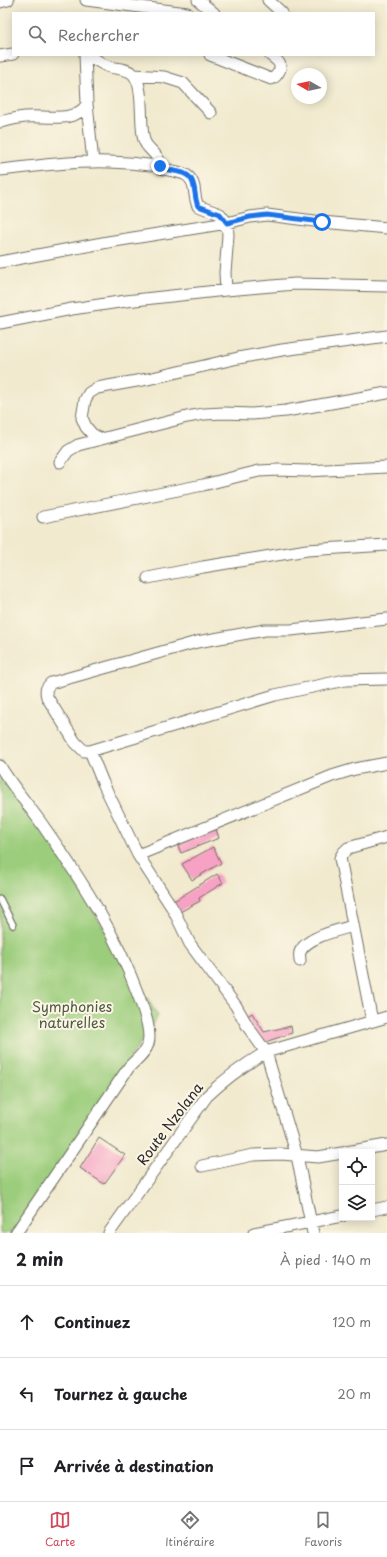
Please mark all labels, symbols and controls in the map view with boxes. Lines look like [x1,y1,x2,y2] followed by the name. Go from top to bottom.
[12,12,375,56] search box
[26,23,48,45] icon: search
[58,23,139,46] text: Rechercher
[291,68,327,104] north arrow
[151,157,169,175] route end
[313,213,331,231] route start
[32,996,112,1033] park label: Symphonies naturelles
[132,1078,208,1169] street label: Route Nzolana
[339,1149,375,1221] map controls
[339,1149,375,1185] button: locate
[339,1185,375,1221] button: layers
[16,1246,63,1272] text: 2 min
[280,1250,371,1269] text: À pied · 140 m
[54,1310,130,1333] text: Continuez
[16,1311,38,1333] icon: ahead
[332,1312,371,1331] text: 120 m
[54,1382,188,1405] text: Tournez à gauche
[16,1383,38,1405] icon: left
[337,1384,371,1403] text: 20 m
[54,1454,214,1477] text: Arrivée à destination
[16,1455,38,1477] icon: arrive
[45,1509,75,1550] tab: Carte
[165,1509,215,1550] tab: Itinéraire
[304,1509,342,1550] tab: Favoris

